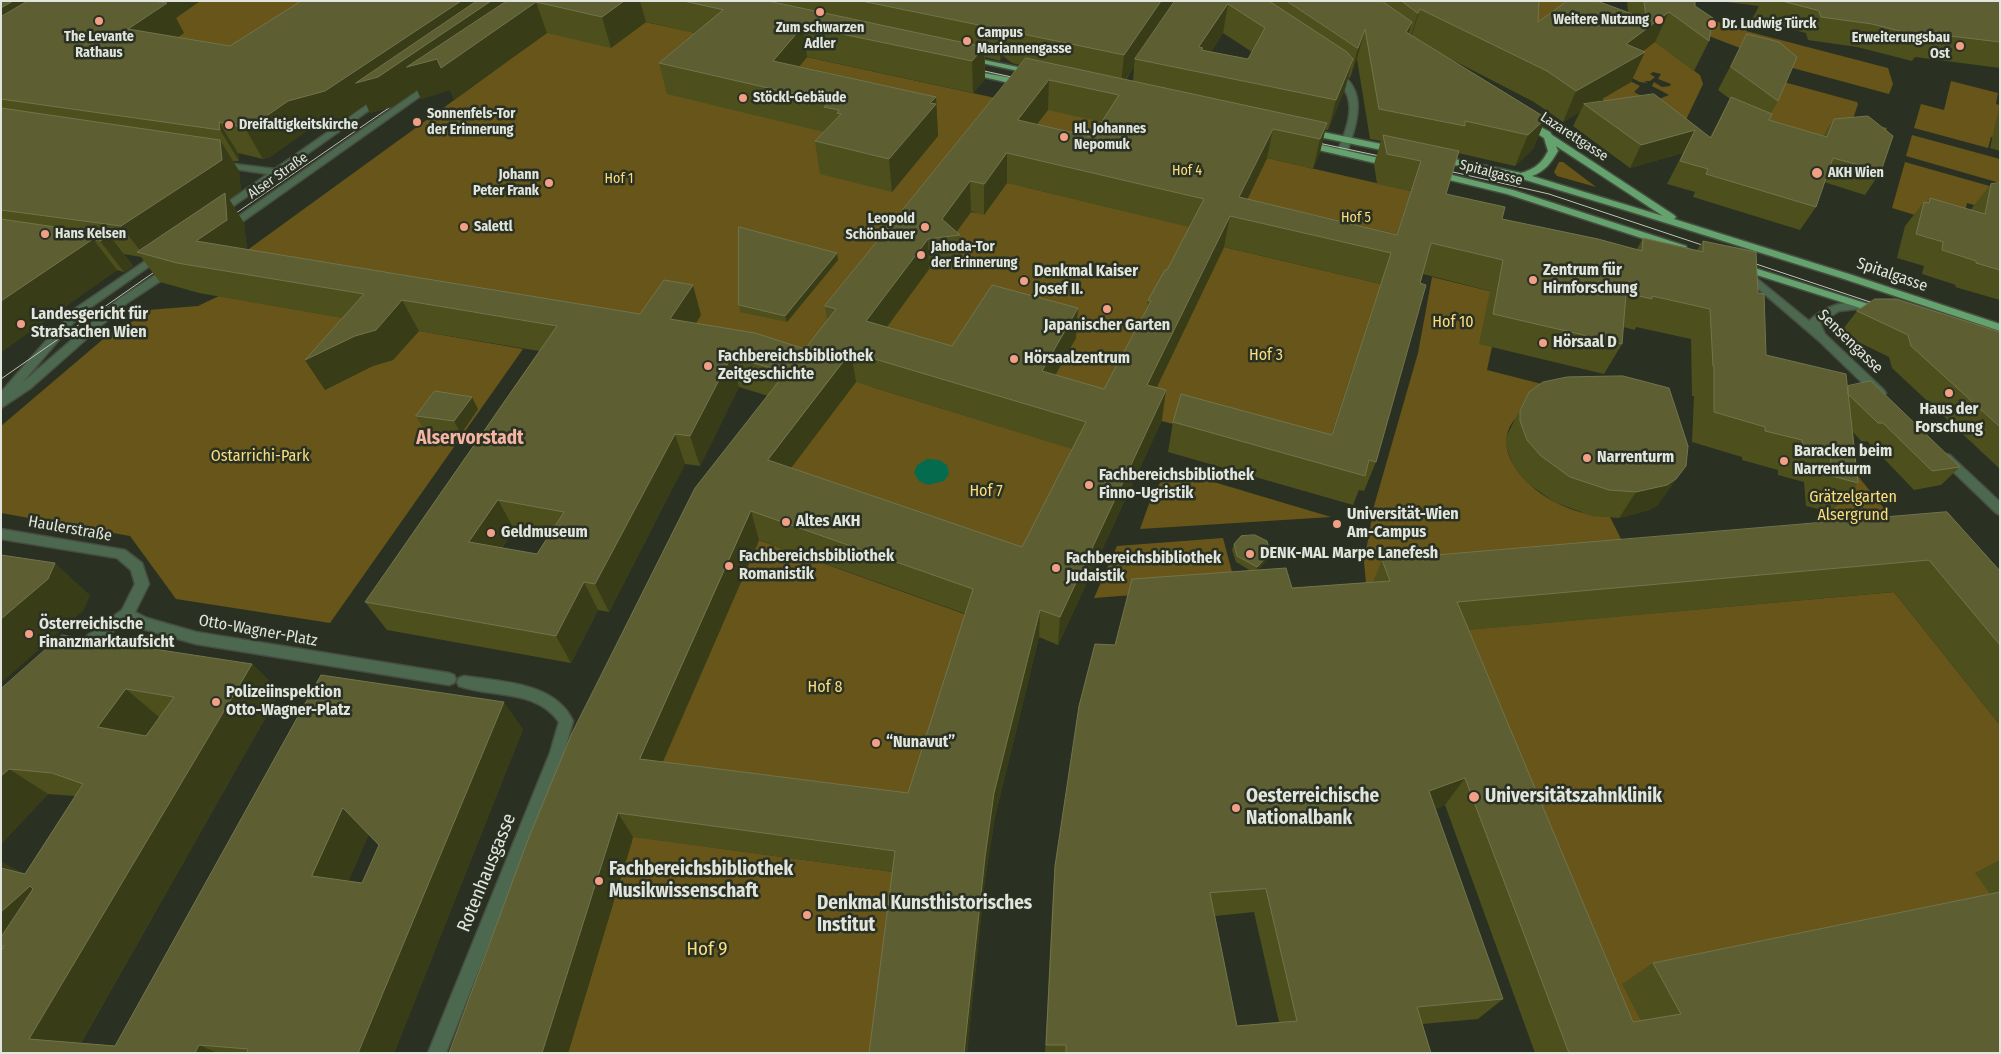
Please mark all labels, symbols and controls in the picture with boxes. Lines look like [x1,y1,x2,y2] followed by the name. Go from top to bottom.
[814,6,826,18] marker: Zum schwarzen Adler
[1553,12,1649,28] place label: Weitere Nutzung
[1653,14,1665,26] marker: Weitere Nutzung
[93,15,105,27] marker: The Levante Rathaus
[1722,16,1816,32] place label: Dr. Ludwig Türck
[1706,18,1718,30] marker: Dr. Ludwig Türck
[776,20,864,52] place label: Zum schwarzen Adler
[977,25,1072,58] place label: Campus Mariannengasse
[64,29,134,62] place label: The Levante Rathaus
[1852,30,1950,62] place label: Erweiterungsbau Ost
[961,35,973,47] marker: Campus Mariannengasse
[1954,40,1966,52] marker: Erweiterungsbau Ost
[753,90,846,106] place label: Stöckl-Gebäude
[737,92,749,104] marker: Stöckl-Gebäude
[427,106,515,138] place label: Sonnenfels-Tor der Erinnerung
[1537,109,1611,165] street label: Lazarettgasse
[411,116,423,128] marker: Sonnenfels-Tor der Erinnerung
[239,117,358,133] place label: Dreifaltigkeitskirche
[223,119,235,131] marker: Dreifaltigkeitskirche
[1074,121,1146,154] place label: Hl. Johannes Nepomuk
[1058,131,1070,143] marker: Hl. Johannes Nepomuk
[245,149,311,203] street label: Alser Straße
[1458,157,1524,189] street label: Spitalgasse
[1172,163,1202,179] park label: Hof 4
[1828,165,1884,181] place label: AKH Wien
[1810,166,1824,180] marker: AKH Wien
[473,167,539,200] place label: Johann Peter Frank
[605,171,633,187] park label: Hof 1
[543,177,555,189] marker: Johann Peter Frank
[1341,210,1371,226] park label: Hof 5
[846,211,915,243] place label: Leopold Schönbauer
[474,219,512,235] place label: Salettl
[458,221,470,233] marker: Salettl
[919,221,931,233] marker: Leopold Schönbauer
[55,226,126,242] place label: Hans Kelsen
[39,228,51,240] marker: Hans Kelsen
[931,239,1017,272] place label: Jahoda-Tor der Erinnerung
[915,249,927,261] marker: Jahoda-Tor der Erinnerung
[1854,254,1930,296] street label: Spitalgasse
[1543,261,1637,299] place label: Zentrum für Hirnforschung
[1034,262,1138,300] place label: Denkmal Kaiser Josef II.
[1527,274,1539,286] marker: Zentrum für Hirnforschung
[1018,275,1030,287] marker: Denkmal Kaiser Josef II.
[1101,303,1113,315] marker: Japanischer Garten
[31,305,148,343] place label: Landesgericht für Strafsachen Wien
[1813,306,1887,378] street label: Sensengasse
[1432,313,1474,333] park label: Hof 10
[1044,316,1170,336] place label: Japanischer Garten
[15,318,27,330] marker: Landesgericht für Strafsachen Wien
[1553,333,1617,353] place label: Hörsaal D
[1537,337,1549,349] marker: Hörsaal D
[1249,346,1283,366] park label: Hof 3
[718,347,873,385] place label: Fachbereichsbibliothek Zeitgeschichte
[1024,349,1130,369] place label: Hörsaalzentrum
[1008,353,1020,365] marker: Hörsaalzentrum
[702,360,714,372] marker: Fachbereichsbibliothek Zeitgeschichte
[1943,387,1955,399] marker: Haus der Forschung
[1915,400,1983,438] place label: Haus der Forschung
[416,428,524,450] district label: Alservorstadt
[1794,442,1892,480] place label: Baracken beim Narrenturm
[211,447,309,467] park label: Ostarrichi-Park
[1597,448,1674,468] place label: Narrenturm
[1581,452,1593,464] marker: Narrenturm
[1778,455,1790,467] marker: Baracken beim Narrenturm
[1099,466,1254,504] place label: Fachbereichsbibliothek Finno-Ugristik
[1083,479,1095,491] marker: Fachbereichsbibliothek Finno-Ugristik
[969,482,1003,502] park label: Hof 7
[1809,488,1897,526] park label: Grätzelgarten Alsergrund
[1347,505,1459,543] place label: Universität-Wien Am-Campus
[27,512,113,546] street label: Haulerstraße
[796,512,860,532] place label: Altes AKH
[780,516,792,528] marker: Altes AKH
[1331,518,1343,530] marker: Universität-Wien Am-Campus
[501,523,588,543] place label: Geldmuseum
[485,527,497,539] marker: Geldmuseum
[1260,544,1438,564] place label: DENK-MAL Marpe Lanefesh
[739,547,894,585] place label: Fachbereichsbibliothek Romanistik
[1244,548,1256,560] marker: DENK-MAL Marpe Lanefesh
[1066,549,1221,587] place label: Fachbereichsbibliothek Judaistik
[723,560,735,572] marker: Fachbereichsbibliothek Romanistik
[1050,562,1062,574] marker: Fachbereichsbibliothek Judaistik
[197,611,319,651] street label: Otto-Wagner-Platz
[39,615,174,653] place label: Österreichische Finanzmarktaufsicht
[23,628,35,640] marker: Österreichische Finanzmarktaufsicht
[808,678,842,698] park label: Hof 8
[226,683,350,721] place label: Polizeiinspektion Otto-Wagner-Platz
[210,696,222,708] marker: Polizeiinspektion Otto-Wagner-Platz
[886,733,955,753] place label: “Nunavut”
[870,737,882,749] marker: “Nunavut”
[1246,786,1379,830] place label: Oesterreichische Nationalbank
[1485,786,1662,808] place label: Universitätszahnklinik
[1467,790,1481,804] marker: Universitätszahnklinik
[1230,802,1242,814] marker: Oesterreichische Nationalbank
[453,810,521,936] street label: Rotenhausgasse
[609,859,793,903] place label: Fachbereichsbibliothek Musikwissenschaft
[593,875,605,887] marker: Fachbereichsbibliothek Musikwissenschaft
[817,893,1032,937] place label: Denkmal Kunsthistorisches Institut
[801,909,813,921] marker: Denkmal Kunsthistorisches Institut
[686,939,728,961] park label: Hof 9

